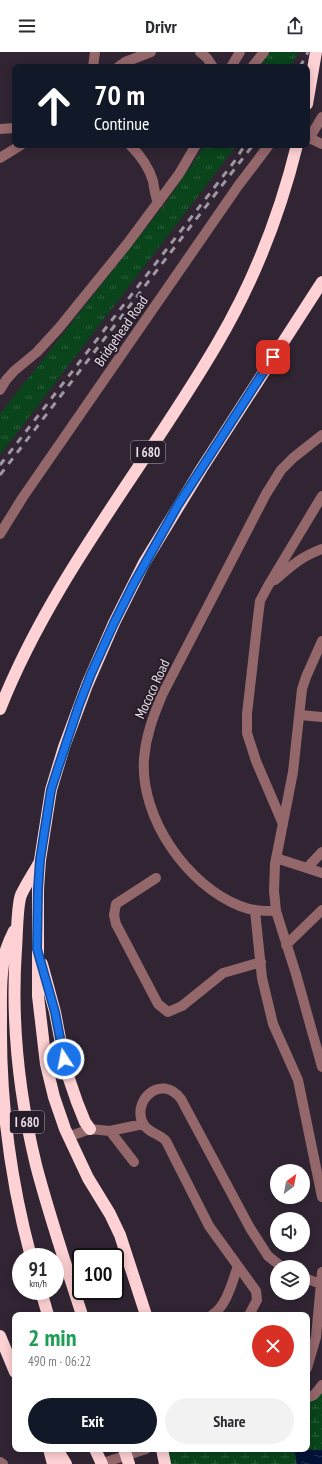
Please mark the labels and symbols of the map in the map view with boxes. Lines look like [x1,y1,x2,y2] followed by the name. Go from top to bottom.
[90,292,152,370] street label: Bridgehead Road
[256,340,290,374] pin
[131,441,165,463] road number: I 680
[130,656,174,722] street label: Mococo Road
[43,1038,85,1080] position arrow
[10,1111,44,1133] road number: I 680
[270,1164,310,1204] north arrow
[72,1248,124,1300] speed limit sign: 100

